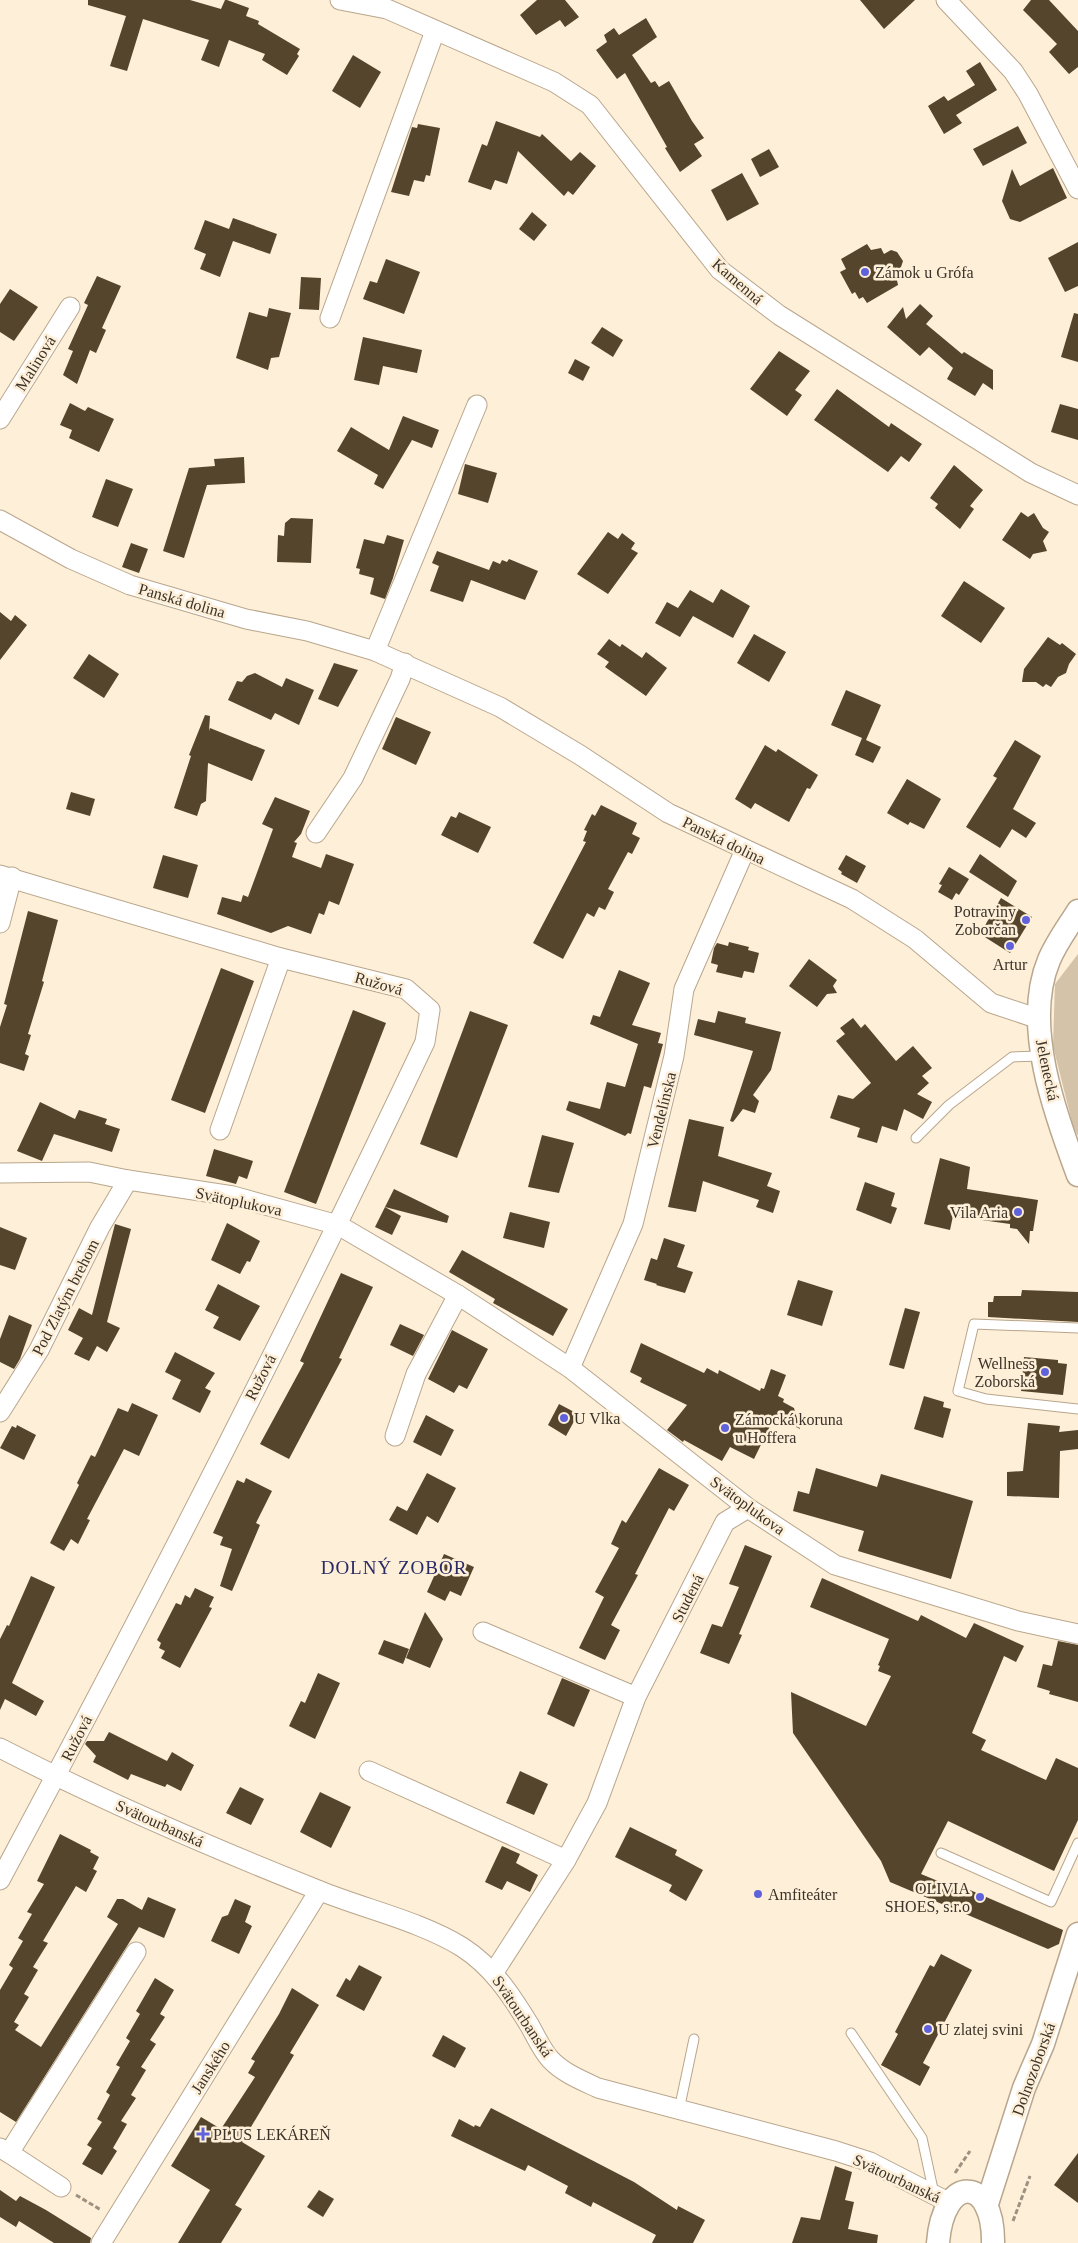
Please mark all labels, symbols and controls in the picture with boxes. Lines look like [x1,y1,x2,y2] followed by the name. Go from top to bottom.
[709,255,766,308] street label: Kamenná
[875,264,974,281] place label: Zámok u Grófa
[859,266,871,278] marker: Zámok u Grófa
[12,333,59,394] street label: Malinová
[137,580,227,621] street label: Panská dolina
[680,813,768,868] street label: Panská dolina
[954,903,1016,938] place label: Potraviny Zoborčan
[1020,914,1032,926] marker: Potraviny Zoborčan
[1004,940,1016,952] marker: Artur
[993,956,1028,973] place label: Artur
[353,969,405,998] street label: Ružová
[1033,1038,1062,1102] street label: Jelenecká
[644,1070,679,1150] street label: Vendelínska
[194,1184,284,1220] street label: Svätoplukova
[950,1204,1008,1221] place label: Vila Aria
[1012,1206,1024,1218] marker: Vila Aria
[29,1236,103,1359] street label: Pod Zlatým brehom
[242,1352,279,1403] street label: Ružová
[975,1355,1035,1390] place label: Wellness Zoborská
[1039,1366,1051,1378] marker: Wellness Zoborská
[574,1410,620,1427] place label: U Vlka
[735,1411,843,1446] place label: Zámocká koruna u Hoffera
[558,1412,570,1424] marker: U Vlka
[719,1422,731,1434] marker: Zámocká koruna u Hoffera
[707,1473,788,1539] street label: Svätoplukova
[321,1557,467,1578] district label: DOLNÝ ZOBOR
[668,1571,707,1625] street label: Studená
[58,1713,95,1764] street label: Ružová
[113,1797,206,1850] street label: Svätourbanská
[885,1880,970,1915] place label: OLIVIA SHOES, s.r.o
[768,1886,838,1903] place label: Amfiteáter
[752,1888,764,1900] marker: Amfiteáter
[974,1891,986,1903] marker: OLIVIA SHOES, s.r.o
[489,1972,556,2060] street label: Svätourbanská
[1009,2020,1058,2118] street label: Dolnozoborská
[938,2021,1024,2039] place label: U zlatej svini
[922,2023,934,2035] marker: U zlatej svini
[188,2038,233,2097] street label: Janského
[213,2125,331,2143] place label: PLUS LEKÁREŇ
[197,2128,209,2140] marker: PLUS LEKÁREŇ
[851,2151,943,2206] street label: Svätourbanská

